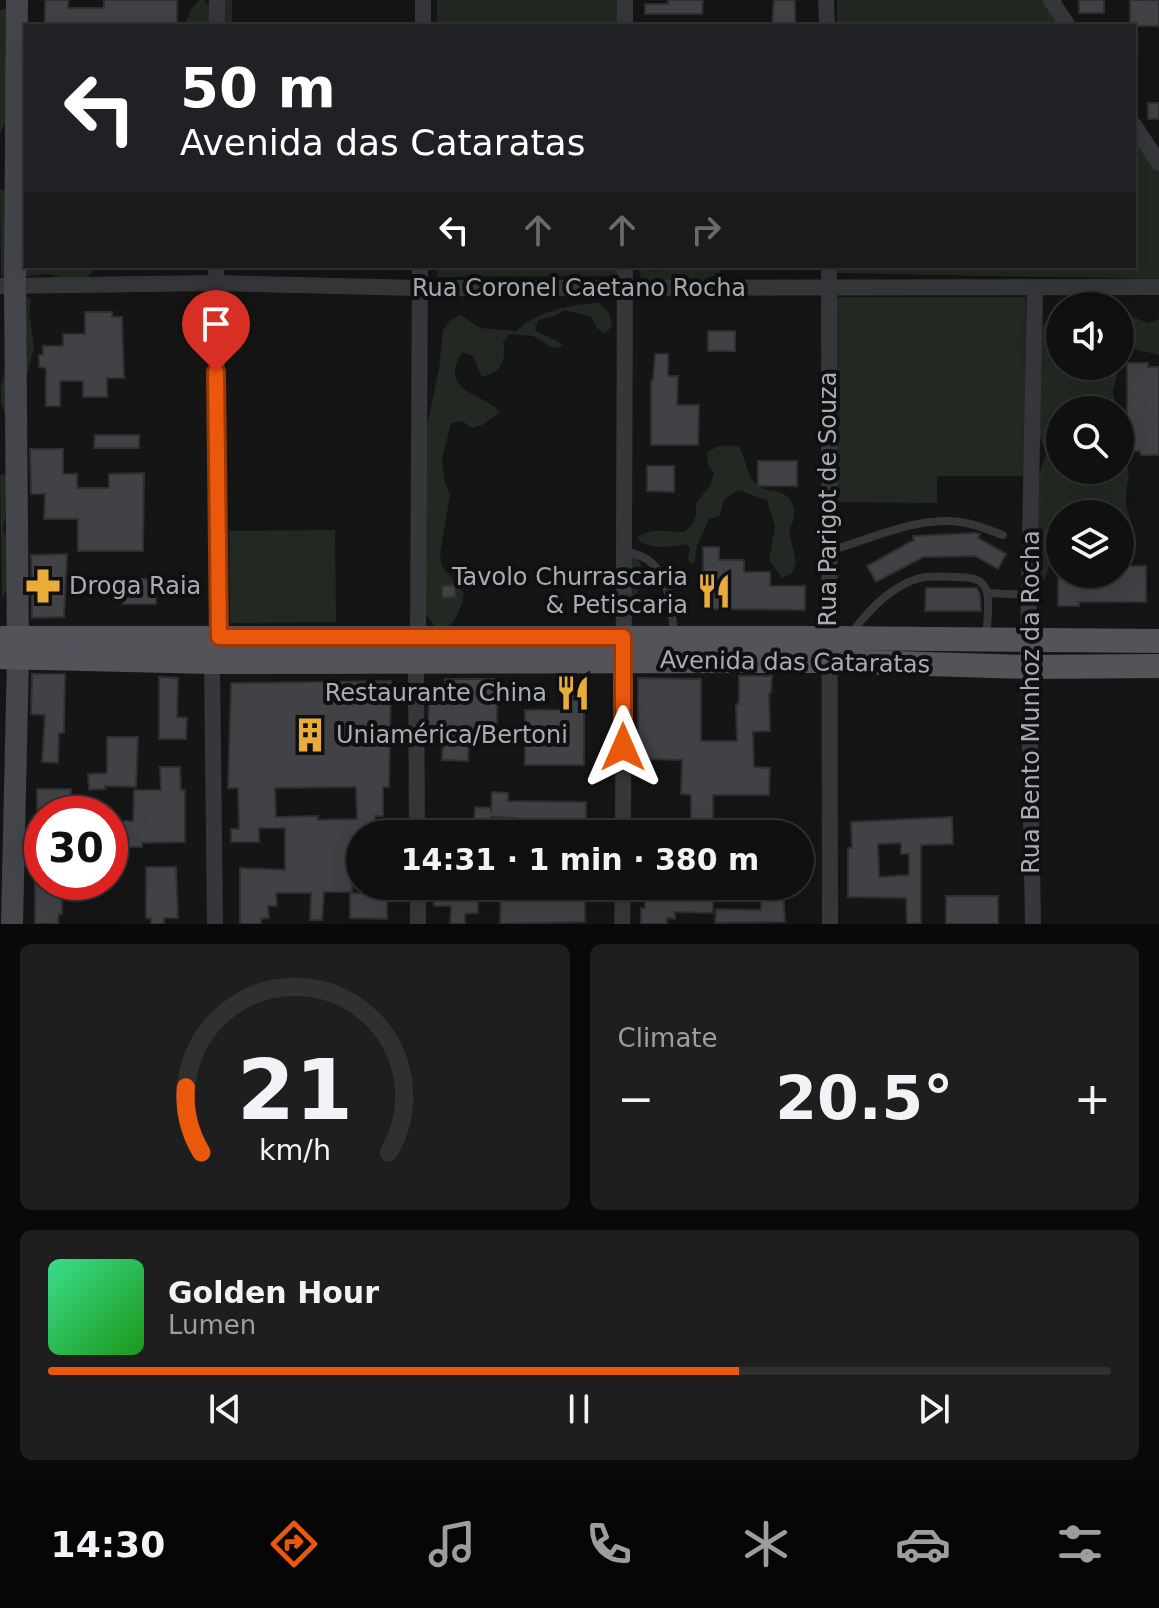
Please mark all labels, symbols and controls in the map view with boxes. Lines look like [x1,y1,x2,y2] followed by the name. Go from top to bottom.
[180,55,336,120] text: 50 m
[48,56,152,160] icon: left
[180,122,585,163] text: Avenida das Cataratas
[432,208,476,252] icon: left
[516,208,560,252] icon: ahead
[600,208,644,252] icon: ahead
[684,208,728,252] icon: right
[412,274,746,302] street label: Rua Coronel Caetano Rocha
[182,290,250,372] pin
[1046,292,1134,588] map controls
[1046,292,1134,380] button: sound
[194,302,238,346] icon: arrive
[814,372,842,626] street label: Rua Parigot de Souza
[1046,396,1134,484] button: search
[1046,500,1134,588] button: layers
[1017,530,1045,874] street label: Rua Bento Munhoz da Rocha
[451,563,688,619] place label: Tavolo Churrascaria & Petiscaria
[24,567,62,605] pharmacy icon: Droga Raia
[69,572,201,600] place label: Droga Raia
[695,572,733,610] restaurant icon: Tavolo Churrascaria & Petiscaria
[660,646,930,678] street label: Avenida das Cataratas
[554,674,592,712] restaurant icon: Restaurante China
[325,679,547,707] place label: Restaurante China
[581,705,665,789] position arrow
[291,716,329,754] building icon: Uniamérica/Bertoni
[336,721,568,749] place label: Uniamérica/Bertoni
[24,796,128,900] speed limit sign: 30
[401,842,759,877] text: 14:31 · 1 min · 380 m
[618,1023,718,1053] text: Climate
[237,1042,353,1139] text: 21
[775,1063,953,1133] text: 20.5°
[618,1073,654,1124] text: −
[1074,1073,1111,1124] text: +
[259,1133,331,1167] text: km/h
[168,1275,379,1310] text: Golden Hour
[168,1310,256,1340] text: Lumen
[203,1387,247,1431] icon: previous
[557,1387,601,1431] icon: pause
[912,1387,956,1431] icon: next
[266,1516,322,1572] icon: directions
[424,1516,480,1572] icon: music
[581,1516,637,1572] icon: phone
[738,1516,794,1572] icon: climate
[895,1516,951,1572] icon: car
[1052,1516,1108,1572] icon: filters
[51,1524,165,1565] text: 14:30

